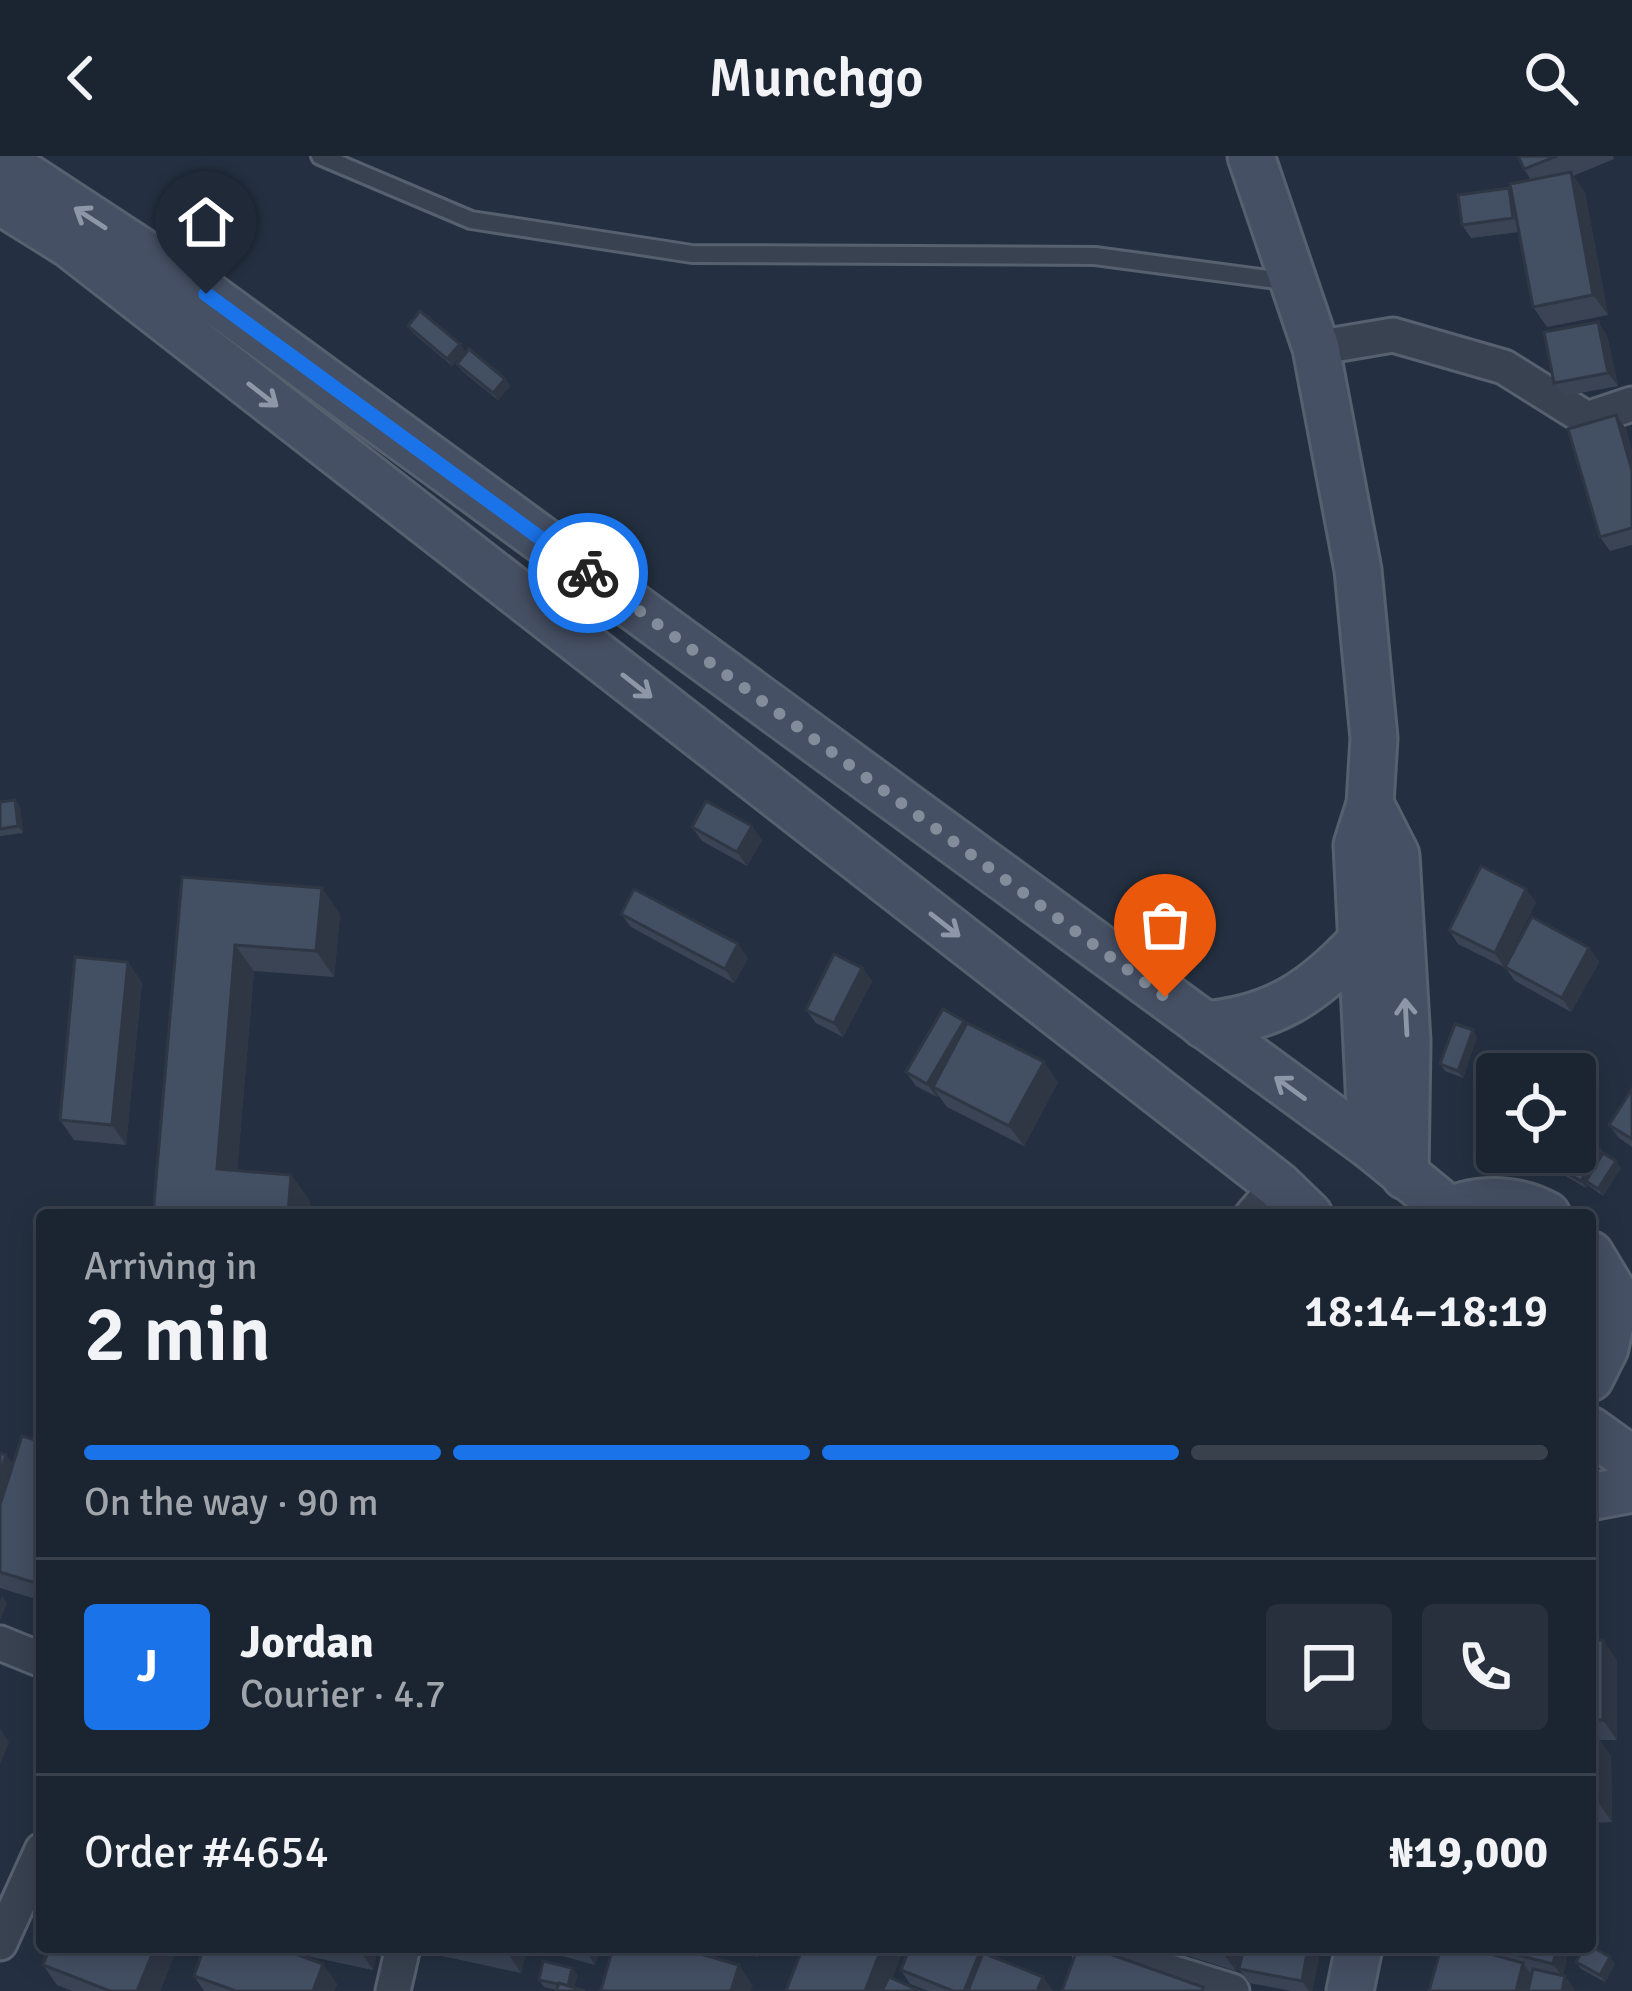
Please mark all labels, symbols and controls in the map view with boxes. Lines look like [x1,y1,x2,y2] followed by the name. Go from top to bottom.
[48,45,114,111] icon: back
[708,45,924,112] text: Munchgo
[1518,45,1584,111] icon: search
[155,171,257,294] pin
[173,189,239,255] icon: home
[74,206,108,231] one-way arrow
[246,381,278,408] one-way arrow
[528,513,648,633] courier
[555,540,621,606] icon: bike
[620,672,652,699] one-way arrow
[1114,874,1216,997] pin
[1132,892,1198,958] icon: bag
[928,912,960,938] one-way arrow
[1394,998,1417,1037] one-way arrow
[1476,1053,1596,1173] map controls
[1476,1053,1596,1173] button: locate
[1274,1075,1307,1101] one-way arrow
[84,1242,258,1290] text: Arriving in
[1304,1284,1548,1339] text: 18:14–18:19
[84,1287,271,1383] text: 2 min
[84,1478,379,1526] text: On the way · 90 m
[1266,1604,1392,1730] button: chat
[1422,1604,1548,1730] button: phone
[240,1615,374,1670] text: Jordan
[136,1639,158,1694] text: J
[240,1670,446,1718] text: Courier · 4.7
[84,1825,329,1880] text: Order #4654
[1389,1825,1548,1880] text: ₦19,000

